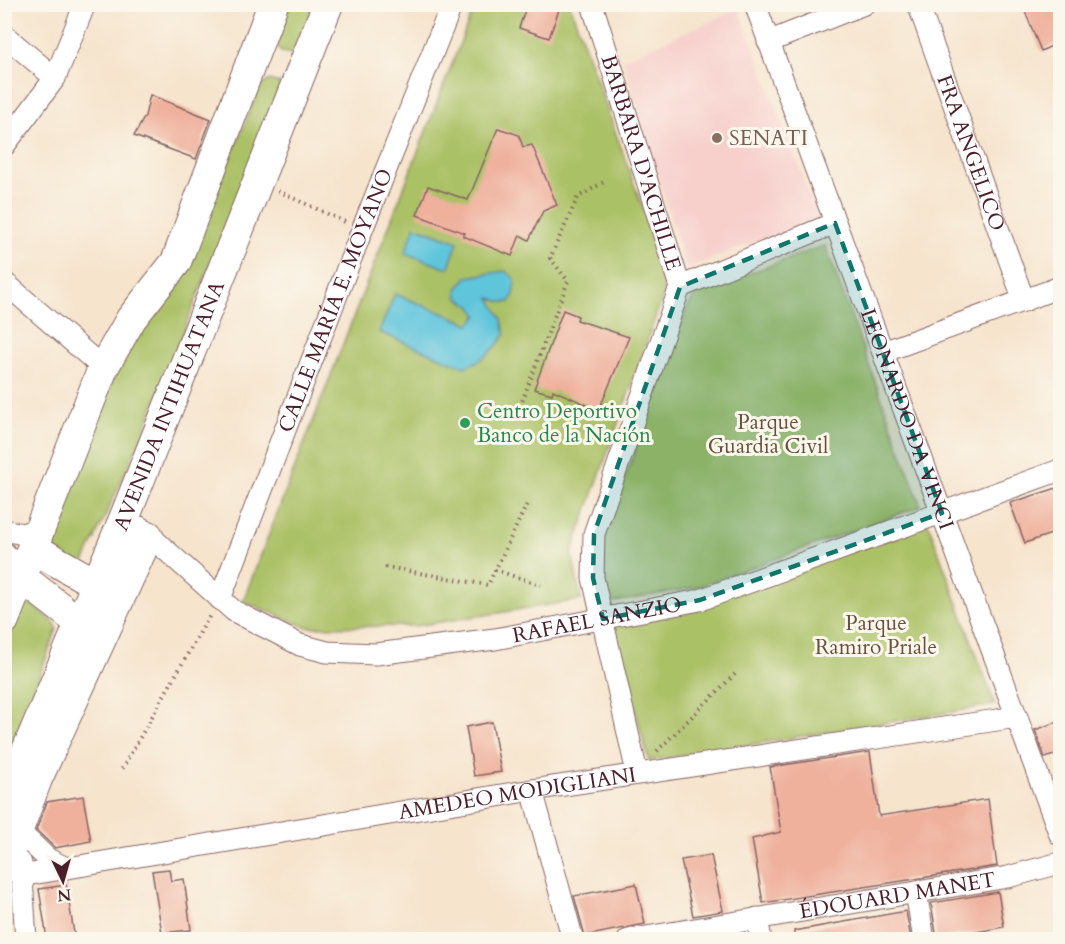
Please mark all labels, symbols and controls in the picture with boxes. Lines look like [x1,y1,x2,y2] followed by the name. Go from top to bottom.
[594,51,688,274] street label: BARBARA D'ACHILLE
[929,71,1012,235] street label: FRA ANGELICO
[729,124,808,153] place label: SENATI
[710,131,724,145] marker: SENATI
[271,164,400,437] street label: CALLE MARÍA E. MOYANO
[107,277,232,535] street label: AVENIDA INTIHUATANA
[853,304,961,534] street label: LEONARDO DA VINCI
[477,397,651,450] place label: Centro Deportivo Banco de la Nación
[708,408,828,461] park label: Parque Guardia Civil
[458,416,472,430] marker: Centro Deportivo Banco de la Nación
[510,590,684,650] street label: RAFAEL SANZIO
[815,609,937,662] park label: Parque Ramiro Priale
[396,761,638,827] street label: AMEDEO MODIGLIANI
[33,851,93,911] north arrow
[797,865,998,926] street label: ÉDOUARD MANET
[56,883,72,907] text: N

